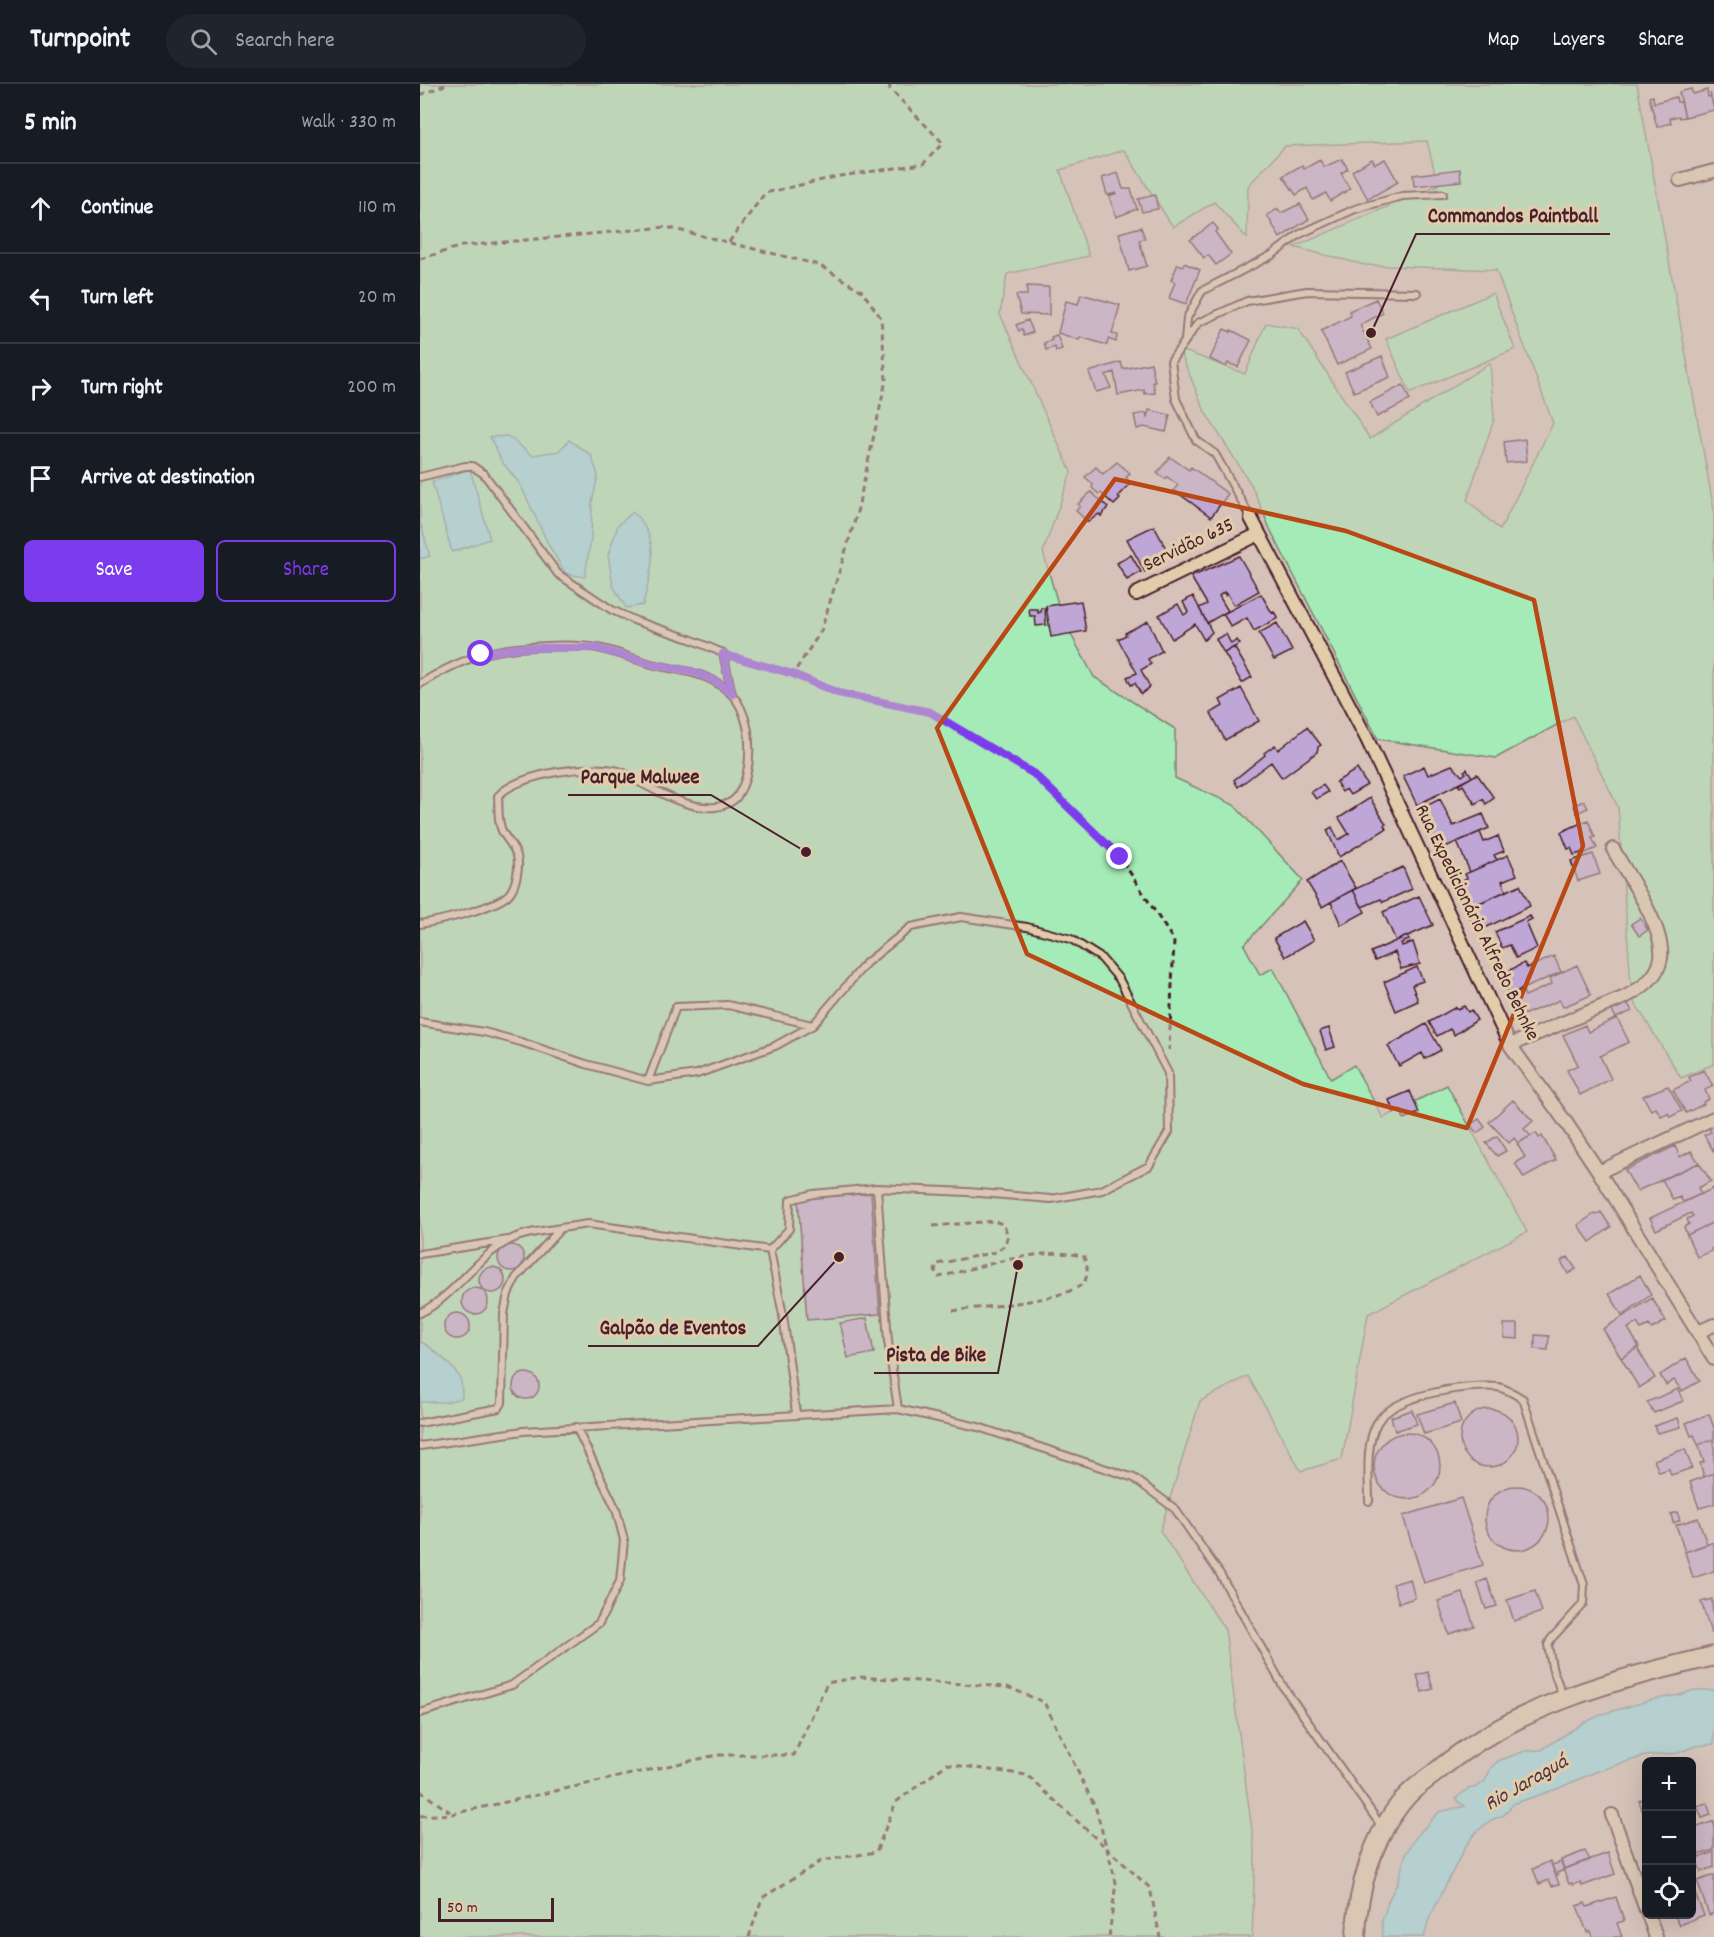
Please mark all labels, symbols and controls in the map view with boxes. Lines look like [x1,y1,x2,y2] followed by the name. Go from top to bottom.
[166,14,586,68] search box
[30,21,130,61] text: Turnpoint
[187,25,220,58] icon: search
[235,26,335,57] text: Search here
[1488,26,1519,56] text: Map
[1552,26,1605,56] text: Layers
[1638,26,1684,56] text: Share
[24,105,77,142] text: 5 min
[301,109,396,137] text: Walk · 330 m
[24,192,57,225] icon: ahead
[81,193,153,224] text: Continue
[358,194,396,222] text: 110 m
[1416,195,1610,234] callout: Commandos Paintball
[1428,203,1599,233] text: Commandos Paintball
[24,282,57,315] icon: left
[81,283,153,314] text: Turn left
[358,284,396,312] text: 20 m
[24,372,57,405] icon: right
[81,373,163,404] text: Turn right
[347,374,396,402] text: 200 m
[24,462,57,495] icon: arrive
[81,463,255,494] text: Arrive at destination
[1139,512,1239,580] street label: Servidão 635
[24,540,204,602] button: Save
[216,540,396,602] button: Share
[467,640,493,666] route start
[568,756,711,795] callout: Parque Malwee
[581,764,699,794] text: Parque Malwee
[1406,800,1546,1046] street label: Rua Expedicionário Alfredo Behnke
[1106,843,1132,869] route end
[588,1307,758,1346] callout: Galpão de Eventos
[600,1315,747,1345] text: Galpão de Eventos
[874,1334,998,1373] callout: Pista de Bike
[886,1342,986,1372] text: Pista de Bike
[1480,1747,1577,1820] water label: Rio Jaraguá
[1642,1757,1696,1919] map controls
[1642,1757,1696,1811] button: +
[1642,1811,1696,1865] button: −
[1642,1865,1696,1919] button: locate
[438,1895,554,1922] scale bar
[447,1897,478,1920] text: 50 m

